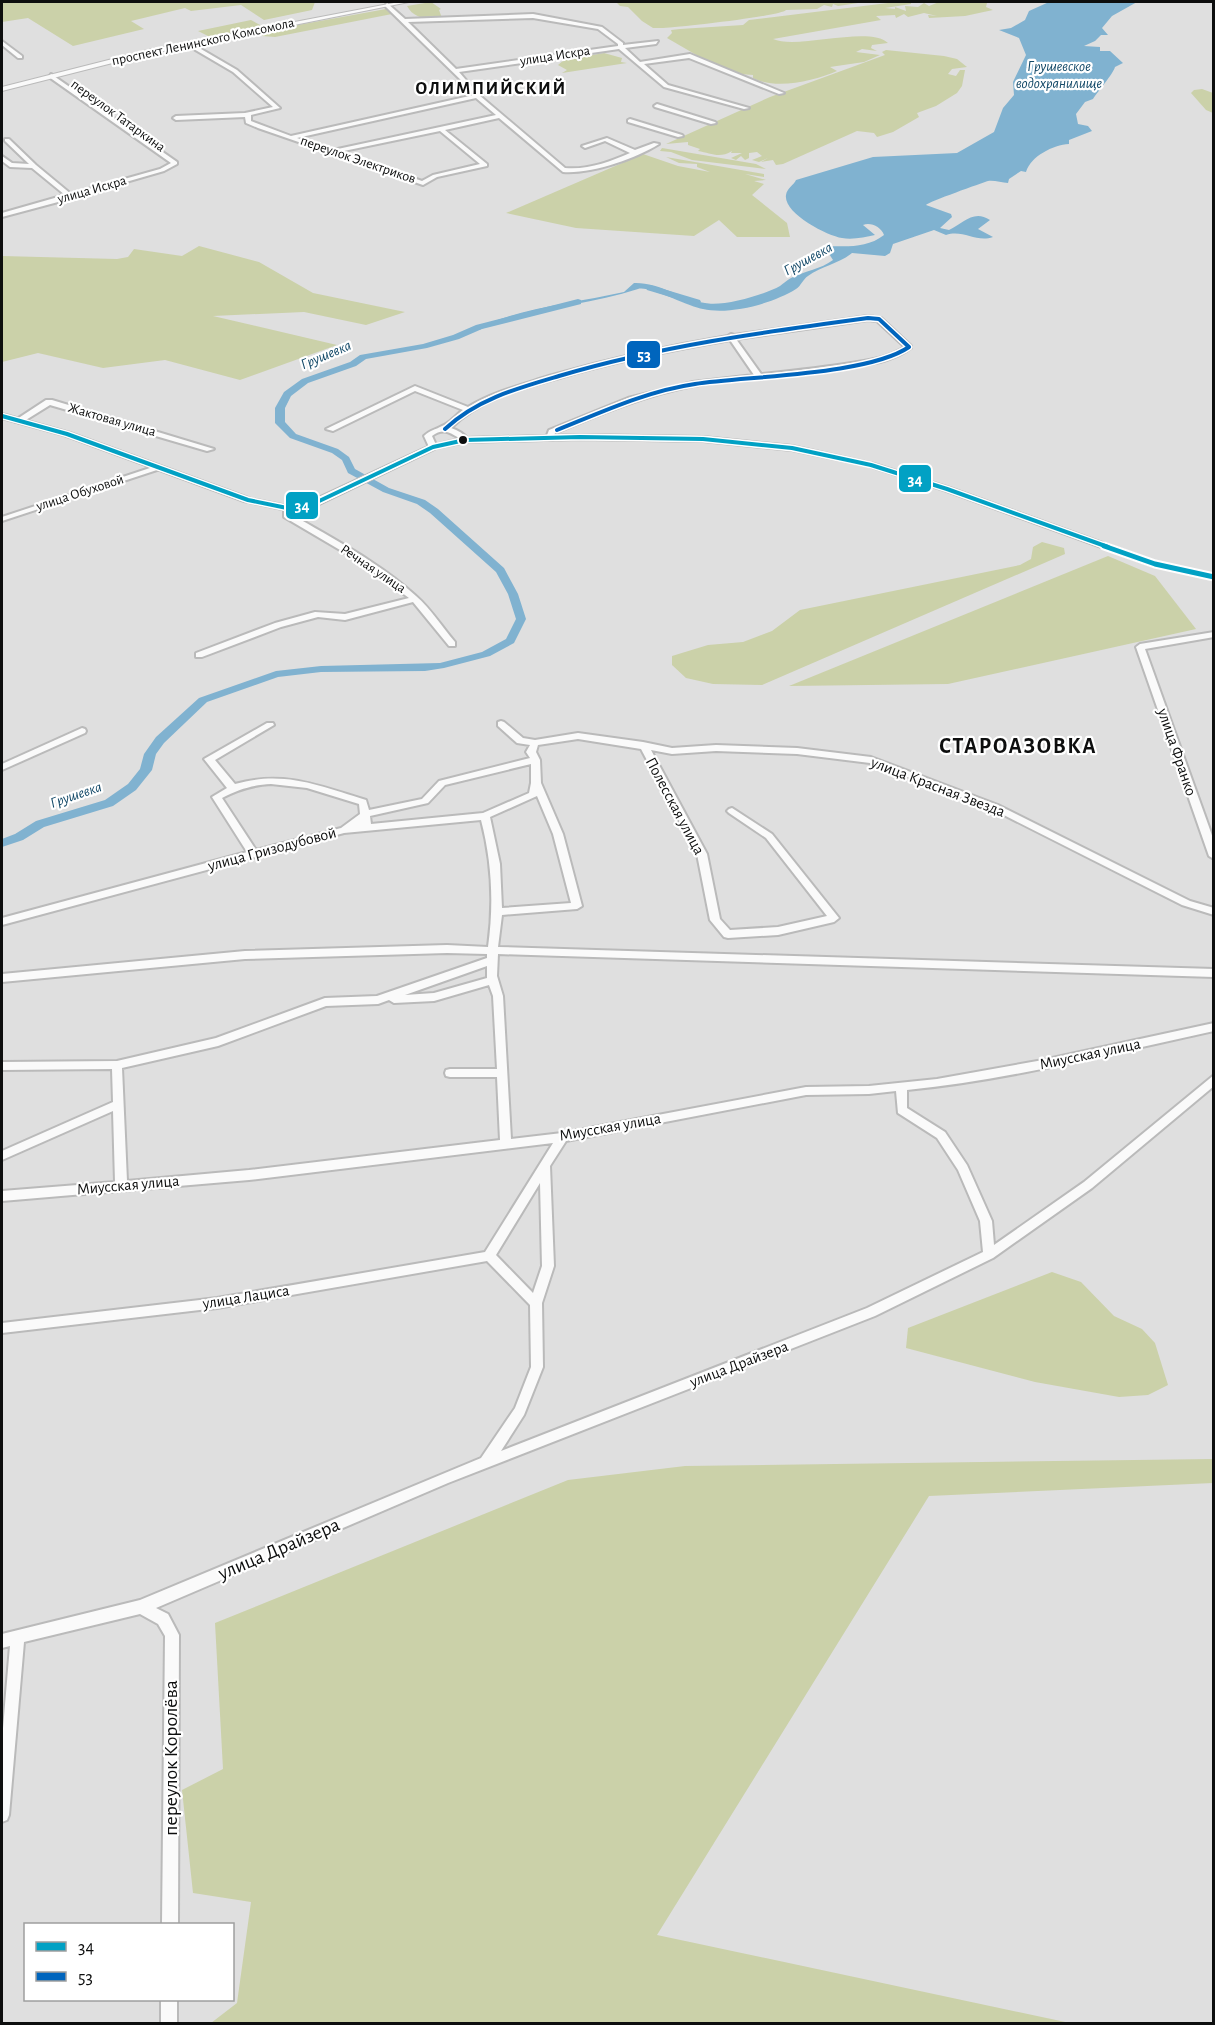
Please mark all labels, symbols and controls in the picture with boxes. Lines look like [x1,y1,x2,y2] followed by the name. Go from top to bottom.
[110,16,296,68] street label: проспект Ленинского Комсомола
[518,43,592,69] street label: улица Искра
[1016,59,1103,91] water label: Грушевское водохранилище
[68,77,168,155] street label: переулок Татаркина
[415,78,567,98] district label: ОЛИМПИЙСКИЙ
[299,134,417,186] street label: переулок Электриков
[55,173,129,207] street label: улица Искра
[781,240,835,278] water label: Грушевка
[299,338,353,372] water label: Грушевка
[626,340,661,369] line badge: 53
[637,347,651,363] text: 53
[67,401,158,439] street label: Жактовая улица
[457,434,469,446] unlabelled marker
[898,464,932,493] line badge: 34
[34,472,125,514] street label: улица Обуховой
[908,472,922,488] text: 34
[285,491,319,520] line badge: 34
[295,498,309,514] text: 34
[338,542,409,596] street label: Речная улица
[1153,705,1199,798] street label: улица Франко
[939,735,1097,757] district label: СТАРОАЗОВКА
[867,754,1007,821] street label: улица Красная Звезда
[642,755,707,858] street label: Полесская улица
[48,779,104,811] water label: Грушевка
[205,824,338,875] street label: улица Гризодубовой
[1038,1035,1142,1074] street label: Миусская улица
[558,1110,662,1145] street label: Миусская улица
[76,1173,180,1198] street label: Миусская улица
[200,1282,291,1313] street label: улица Лациса
[687,1338,791,1391] street label: улица Драйзера
[214,1514,343,1584] street label: улица Драйзера
[161,1680,181,1836] street label: переулок Королёва
[24,1923,234,2001] legend
[78,1939,94,1957] text: 34
[78,1969,93,1987] text: 53

